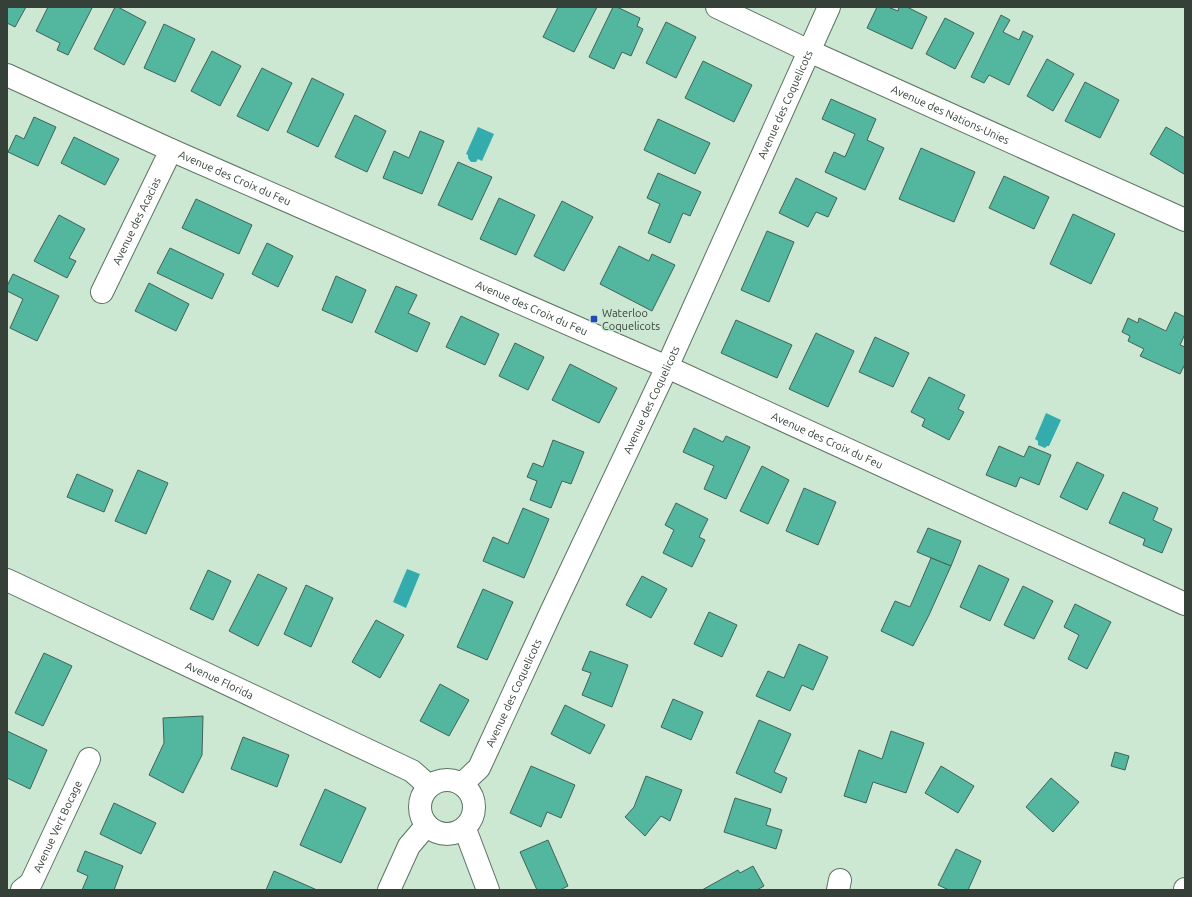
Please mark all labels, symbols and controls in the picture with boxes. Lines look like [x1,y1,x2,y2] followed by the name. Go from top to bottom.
[755,48,815,161] street label: Avenue des Coquelicots
[890,83,1011,146] street label: Avenue des Nations-Unies
[177,148,293,208] street label: Avenue des Croix du Feu
[110,175,163,267] street label: Avenue des Acacias
[474,278,589,338] street label: Avenue des Croix du Feu
[602,307,660,332] place label: Waterloo Coquelicots
[589,314,599,324] marker: Waterloo Coquelicots
[621,344,682,455] street label: Avenue des Coquelicots
[770,410,885,471] street label: Avenue des Croix du Feu
[484,637,544,749] street label: Avenue des Coquelicots
[184,659,255,701] street label: Avenue Florida
[31,779,84,874] street label: Avenue Vert Bocage

